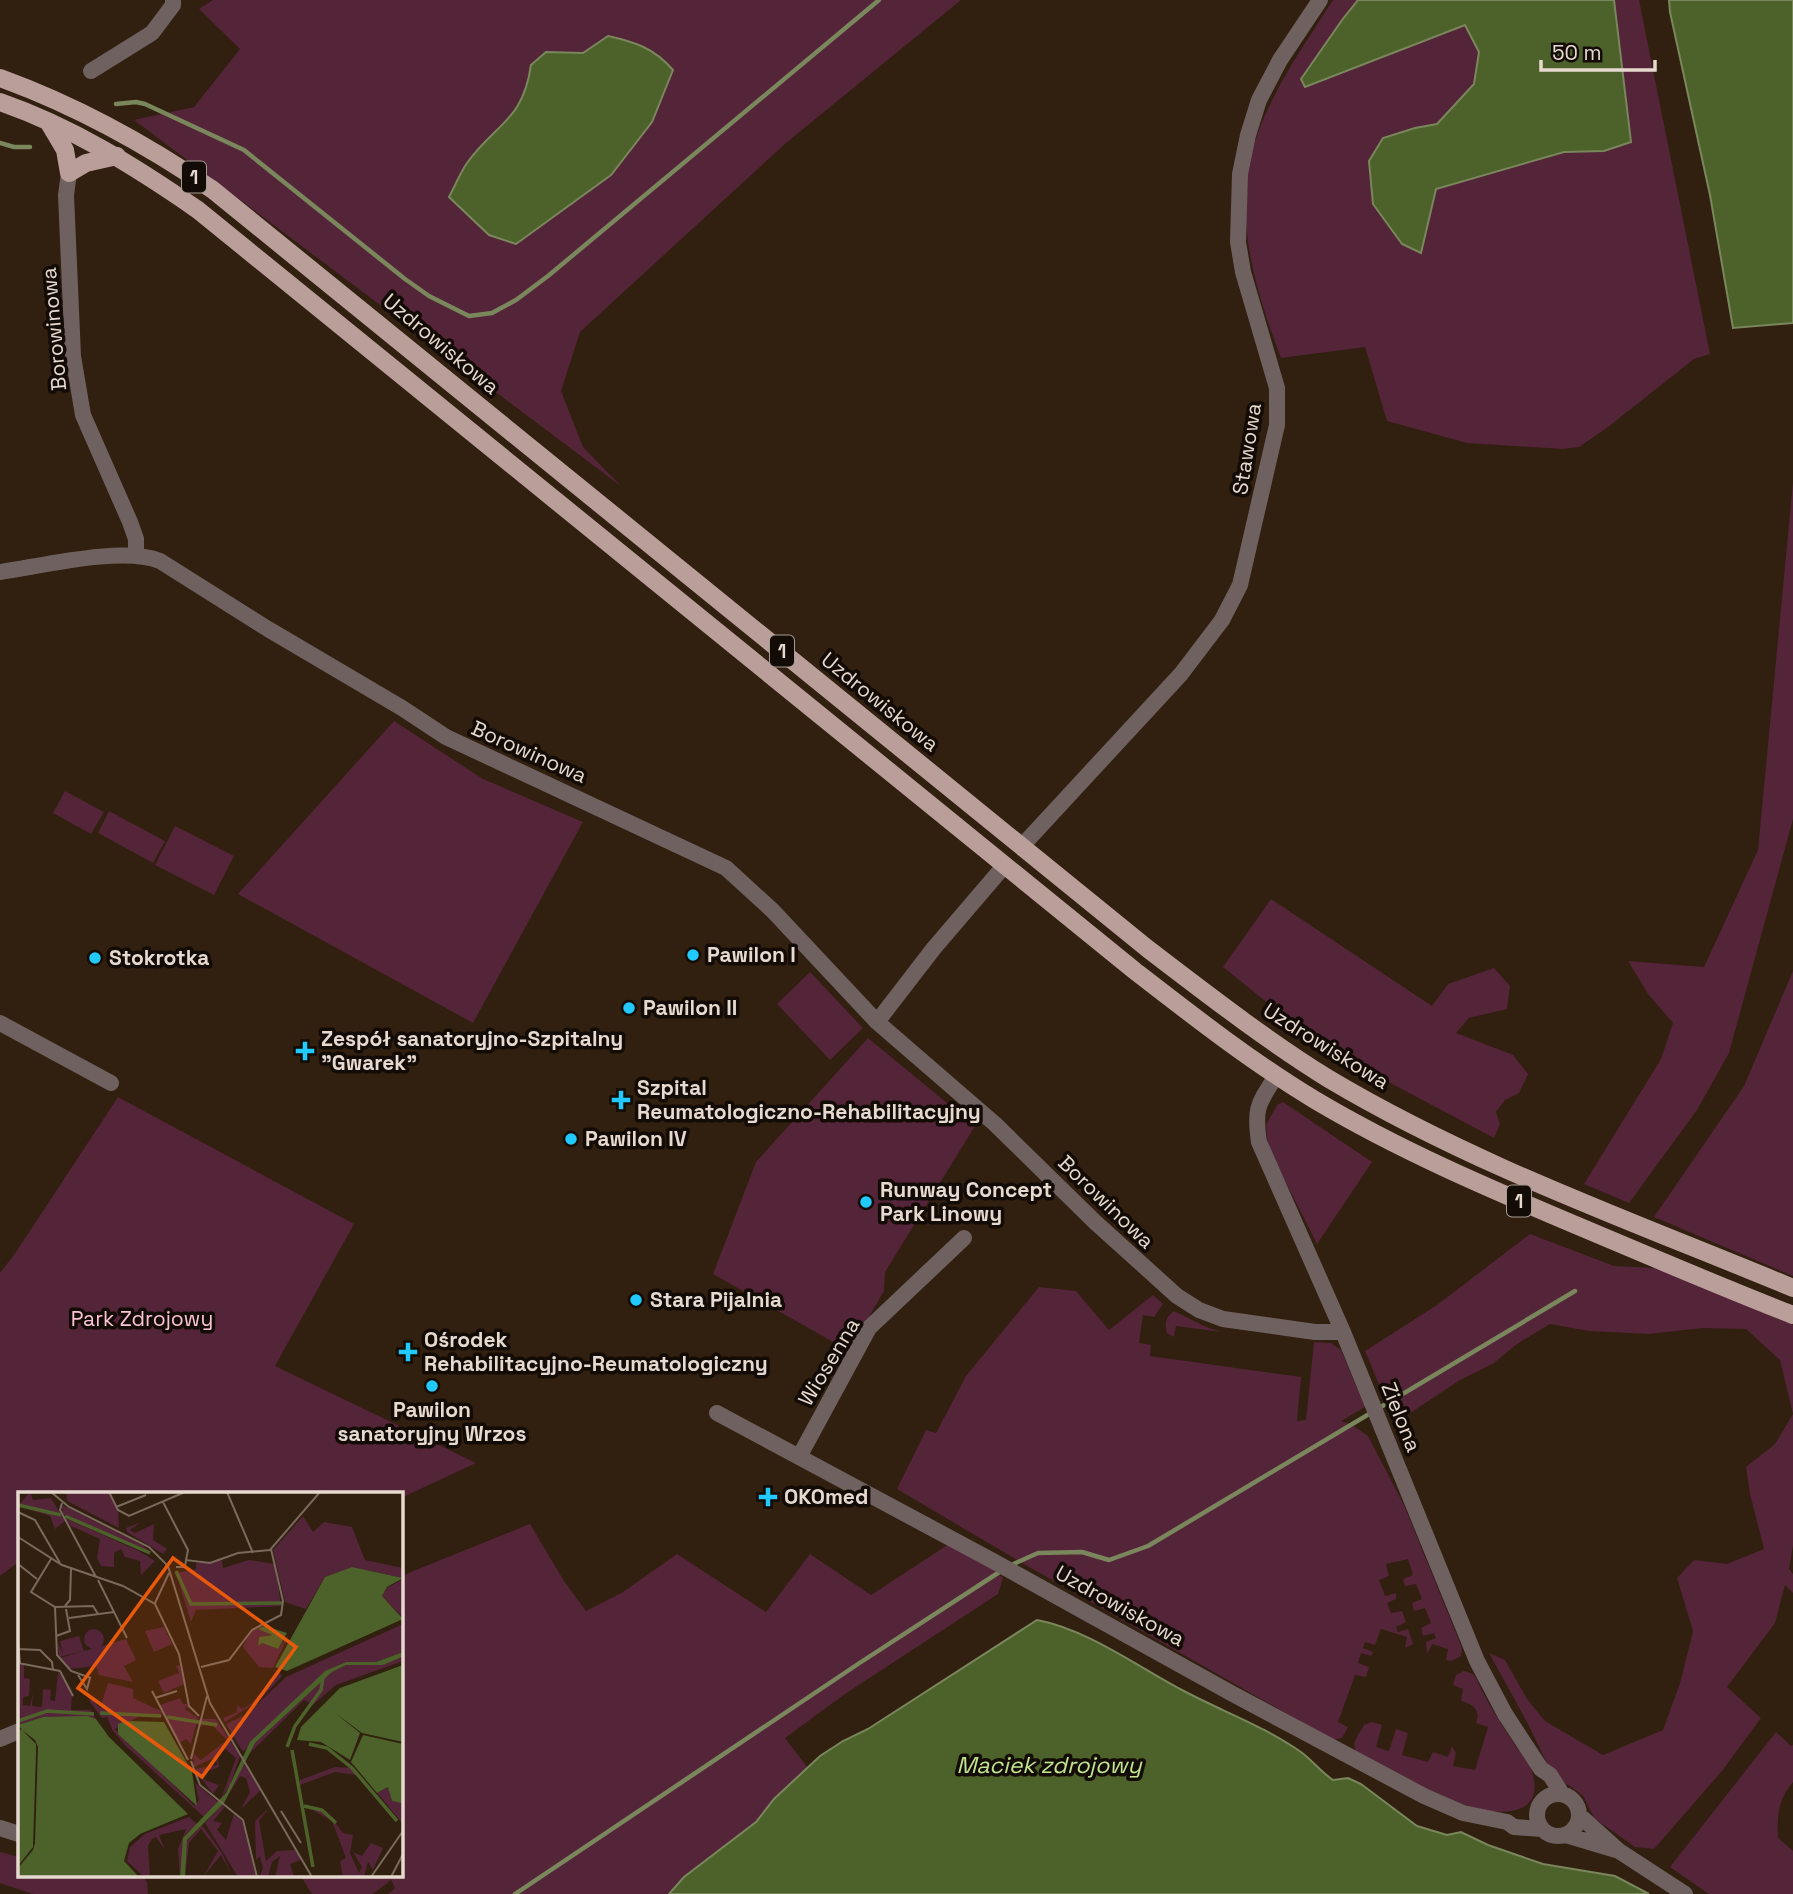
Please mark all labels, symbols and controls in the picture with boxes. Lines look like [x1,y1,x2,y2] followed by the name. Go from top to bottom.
[1541,28,1655,72] scale bar
[1552,39,1602,66] text: 50 m
[182,162,206,192] road number: 1
[35,266,72,392] street label: Borowinowa
[378,287,505,400] street label: Uzdrowiskowa
[1226,401,1267,497] street label: Stawowa
[770,636,794,666] road number: 1
[816,646,945,757] street label: Uzdrowiskowa
[467,714,591,789] street label: Borowinowa
[707,941,796,968] place label: Pawilon I
[109,944,209,971] place label: Stokrotka
[685,947,701,963] marker: Pawilon I
[87,950,103,966] marker: Stokrotka
[643,994,737,1021] place label: Pawilon II
[1258,996,1394,1095] street label: Uzdrowiskowa
[621,1000,637,1016] marker: Pawilon II
[321,1025,623,1076] place label: Zespół sanatoryjno-Szpitalny "Gwarek"
[295,1041,315,1061] marker: Zespół sanatoryjno-Szpitalny "Gwarek"
[637,1074,981,1125] place label: Szpital Reumatologiczno-Rehabilitacyjny
[611,1090,631,1110] marker: Szpital Reumatologiczno-Rehabilitacyjny
[585,1125,687,1152] place label: Pawilon IV
[563,1131,579,1147] marker: Pawilon IV
[1053,1149,1160,1254] street label: Borowinowa
[880,1176,1052,1227] place label: Runway Concept Park Linowy
[1507,1186,1531,1217] road number: 1
[858,1194,874,1210] marker: Runway Concept Park Linowy
[650,1286,782,1313] place label: Stara Pijalnia
[628,1292,644,1308] marker: Stara Pijalnia
[71,1305,213,1332] park label: Park Zdrojowy
[792,1313,865,1411] street label: Wiosenna
[424,1326,768,1377] place label: Ośrodek Rehabilitacyjno-Reumatologiczny
[398,1342,418,1362] marker: Ośrodek Rehabilitacyjno-Reumatologiczny
[424,1378,440,1394] marker: Pawilon sanatoryjny Wrzos
[1375,1378,1428,1456] street label: Zielona
[338,1396,526,1447] place label: Pawilon sanatoryjny Wrzos
[784,1483,868,1510] place label: OKOmed
[758,1487,778,1507] marker: OKOmed
[18,1492,402,1876] inset map
[1051,1559,1190,1652] street label: Uzdrowiskowa
[956,1750,1142,1780] water label: Maciek zdrojowy

